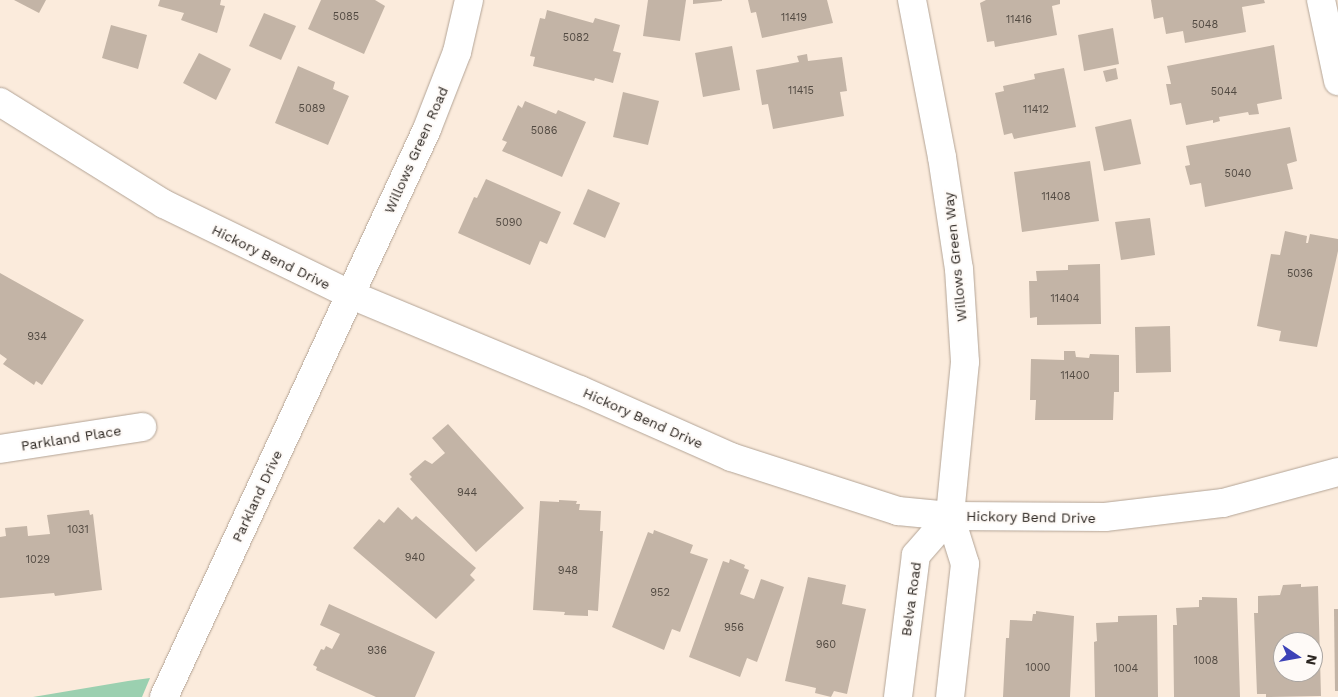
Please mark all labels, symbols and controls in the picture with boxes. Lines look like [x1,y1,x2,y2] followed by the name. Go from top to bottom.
[333,10,359,24] house number: 5085
[781,11,807,25] house number: 11419
[1006,13,1032,27] house number: 11416
[1192,18,1218,32] house number: 5048
[563,31,589,45] house number: 5082
[380,84,452,216] street label: Willows Green Road
[788,84,814,98] house number: 11415
[1211,85,1237,99] house number: 5044
[299,102,325,116] house number: 5089
[1023,103,1049,117] house number: 11412
[531,124,557,138] house number: 5086
[1225,167,1251,181] house number: 5040
[1042,190,1070,204] house number: 11408
[940,191,970,323] street label: Willows Green Way
[496,216,522,230] house number: 5090
[209,221,333,293] street label: Hickory Bend Drive
[1287,267,1313,281] house number: 5036
[1051,292,1079,306] house number: 11404
[27,330,47,344] house number: 934
[1061,369,1089,383] house number: 11400
[580,384,706,452] street label: Hickory Bend Drive
[20,422,122,454] street label: Parkland Place
[228,447,286,545] street label: Parkland Drive
[457,486,477,500] house number: 944
[966,507,1096,527] street label: Hickory Bend Drive
[67,523,89,537] house number: 1031
[405,551,425,565] house number: 940
[26,553,50,567] house number: 1029
[897,561,925,637] street label: Belva Road
[558,564,578,578] house number: 948
[650,586,670,600] house number: 952
[724,621,744,635] house number: 956
[1273,632,1323,682] north arrow
[816,638,836,652] house number: 960
[367,644,387,658] house number: 936
[1303,653,1321,667] text: N
[1194,654,1218,668] house number: 1008
[1026,661,1050,675] house number: 1000
[1114,662,1138,676] house number: 1004

